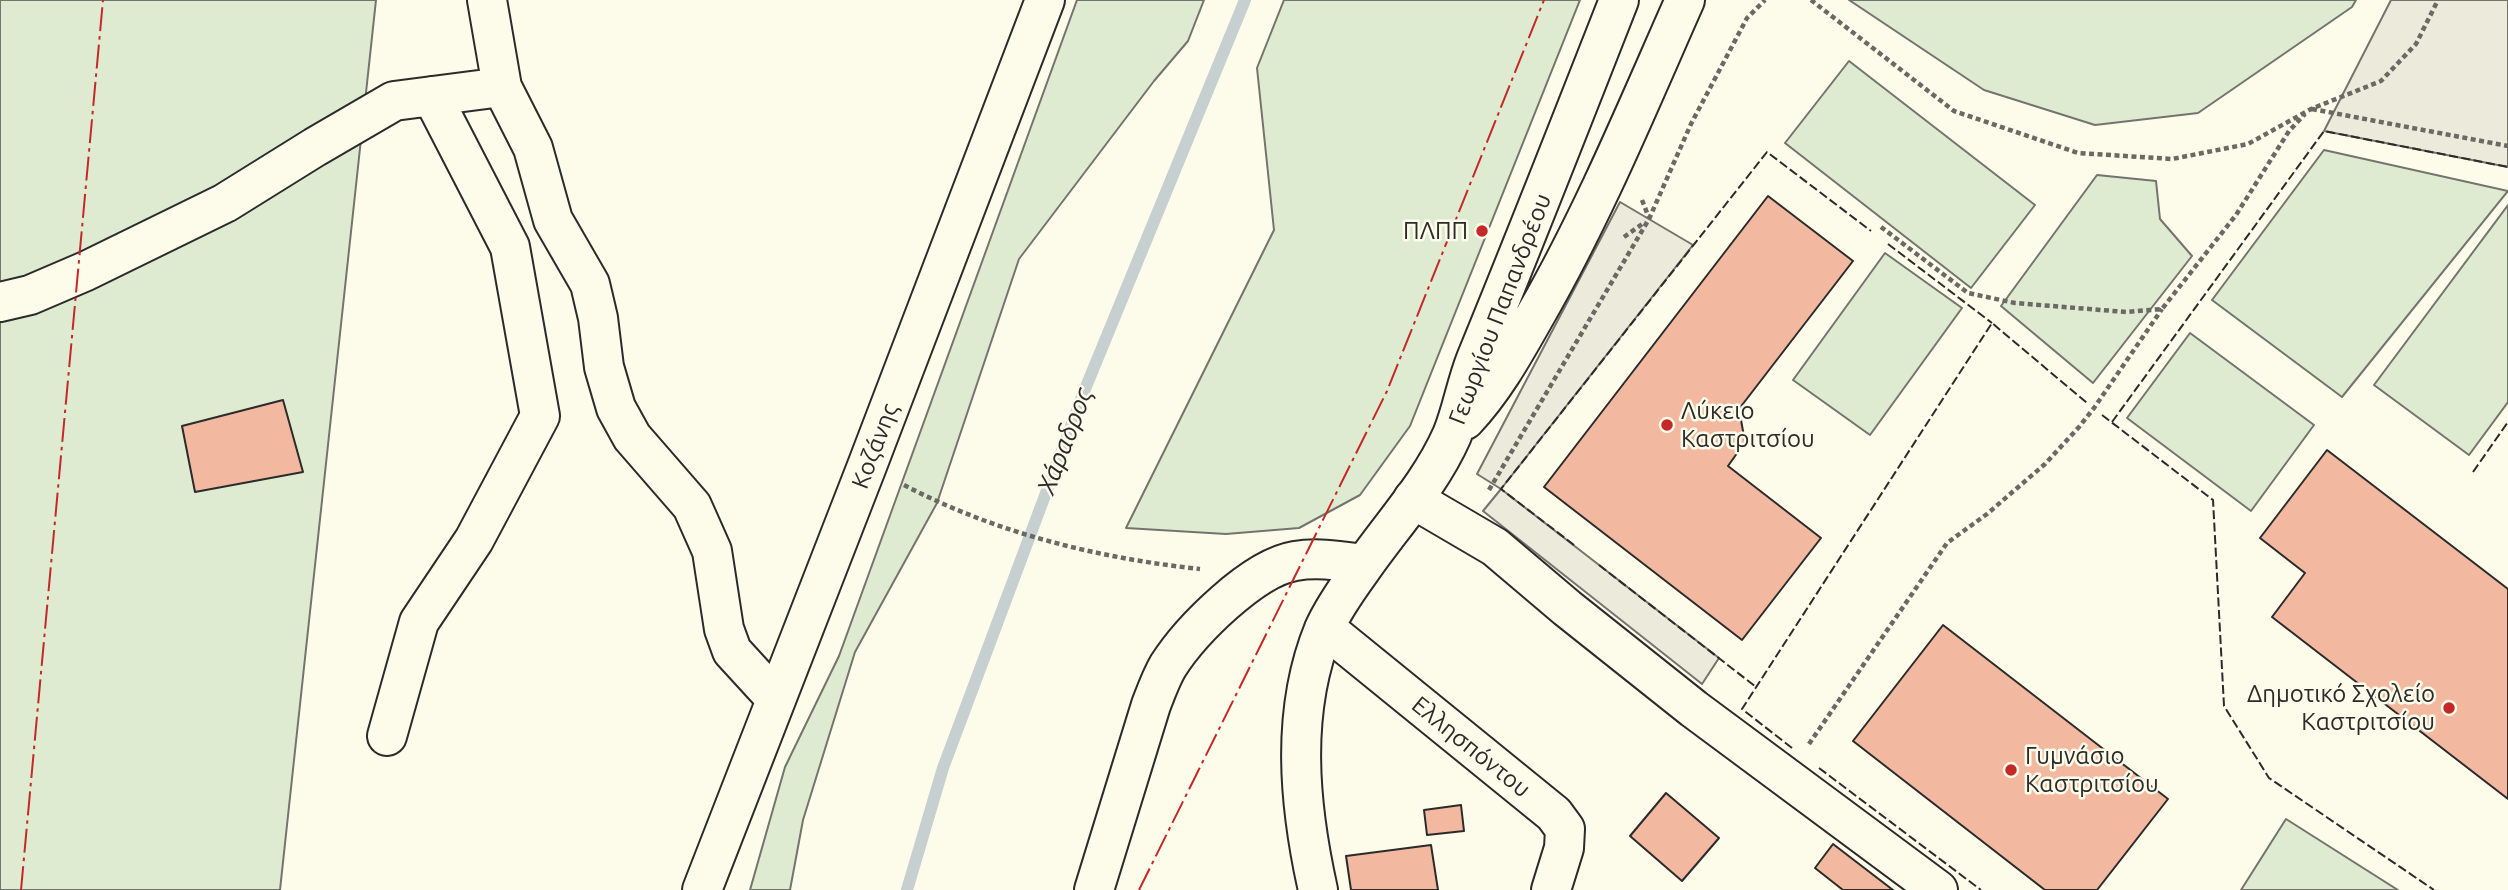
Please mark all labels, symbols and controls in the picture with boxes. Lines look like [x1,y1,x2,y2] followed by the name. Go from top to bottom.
[1443,189,1557,429] street label: Γεωργίου Παπανδρέου
[1403,217,1468,245] place label: ΠΛΠΠ
[1474,223,1490,239] marker: ΠΛΠΠ
[1031,384,1099,498] water label: Χάραδρος
[1681,397,1815,453] place label: Λύκειο Καστριτσίου
[846,399,904,493] street label: Κοζάνης
[1659,417,1675,433] marker: Λύκειο Καστριτσίου
[2247,680,2435,736] place label: Δημοτικό Σχολείο Καστριτσίου
[1406,690,1536,804] street label: Ελλησπόντου
[2441,700,2457,716] marker: Δημοτικό Σχολείο Καστριτσίου
[2025,742,2159,798] place label: Γυμνάσιο Καστριτσίου
[2003,762,2019,778] marker: Γυμνάσιο Καστριτσίου

